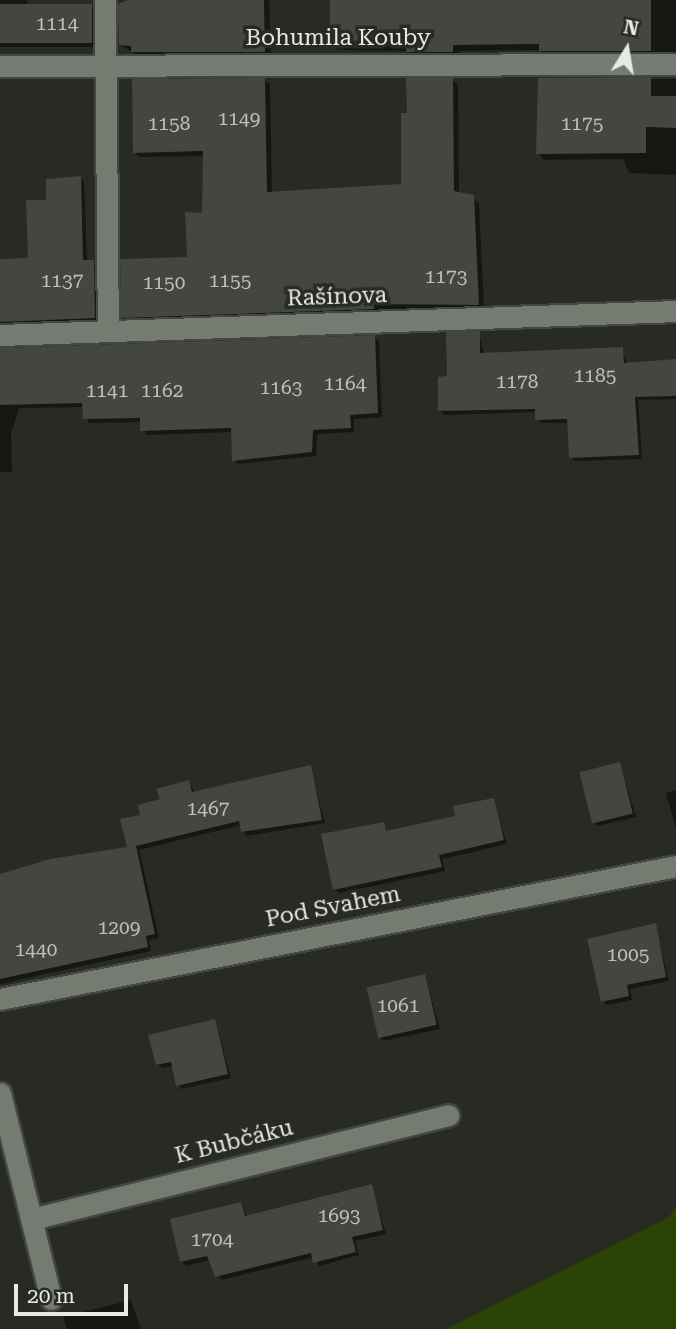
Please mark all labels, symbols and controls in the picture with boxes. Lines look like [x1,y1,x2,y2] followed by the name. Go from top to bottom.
[36,13,78,35] house number: 1114
[592,14,662,84] north arrow
[622,15,640,41] text: N
[245,24,431,52] street label: Bohumila Kouby
[218,108,260,130] house number: 1149
[148,113,190,135] house number: 1158
[561,113,603,135] house number: 1175
[425,266,467,288] house number: 1173
[41,270,83,292] house number: 1137
[209,270,251,292] house number: 1155
[143,272,185,294] house number: 1150
[286,281,388,313] street label: Rašínova
[574,365,616,387] house number: 1185
[496,371,538,393] house number: 1178
[324,373,366,395] house number: 1164
[260,377,302,399] house number: 1163
[86,380,128,402] house number: 1141
[141,380,183,402] house number: 1162
[187,798,229,820] house number: 1467
[263,880,403,934] street label: Pod Svahem
[98,917,140,939] house number: 1209
[15,939,57,961] house number: 1440
[607,944,649,966] house number: 1005
[377,995,419,1017] house number: 1061
[172,1114,296,1170] street label: K Bubčáku
[318,1205,360,1227] house number: 1693
[191,1229,233,1251] house number: 1704
[18,1270,131,1314] scale bar
[27,1284,75,1308] text: 20 m

